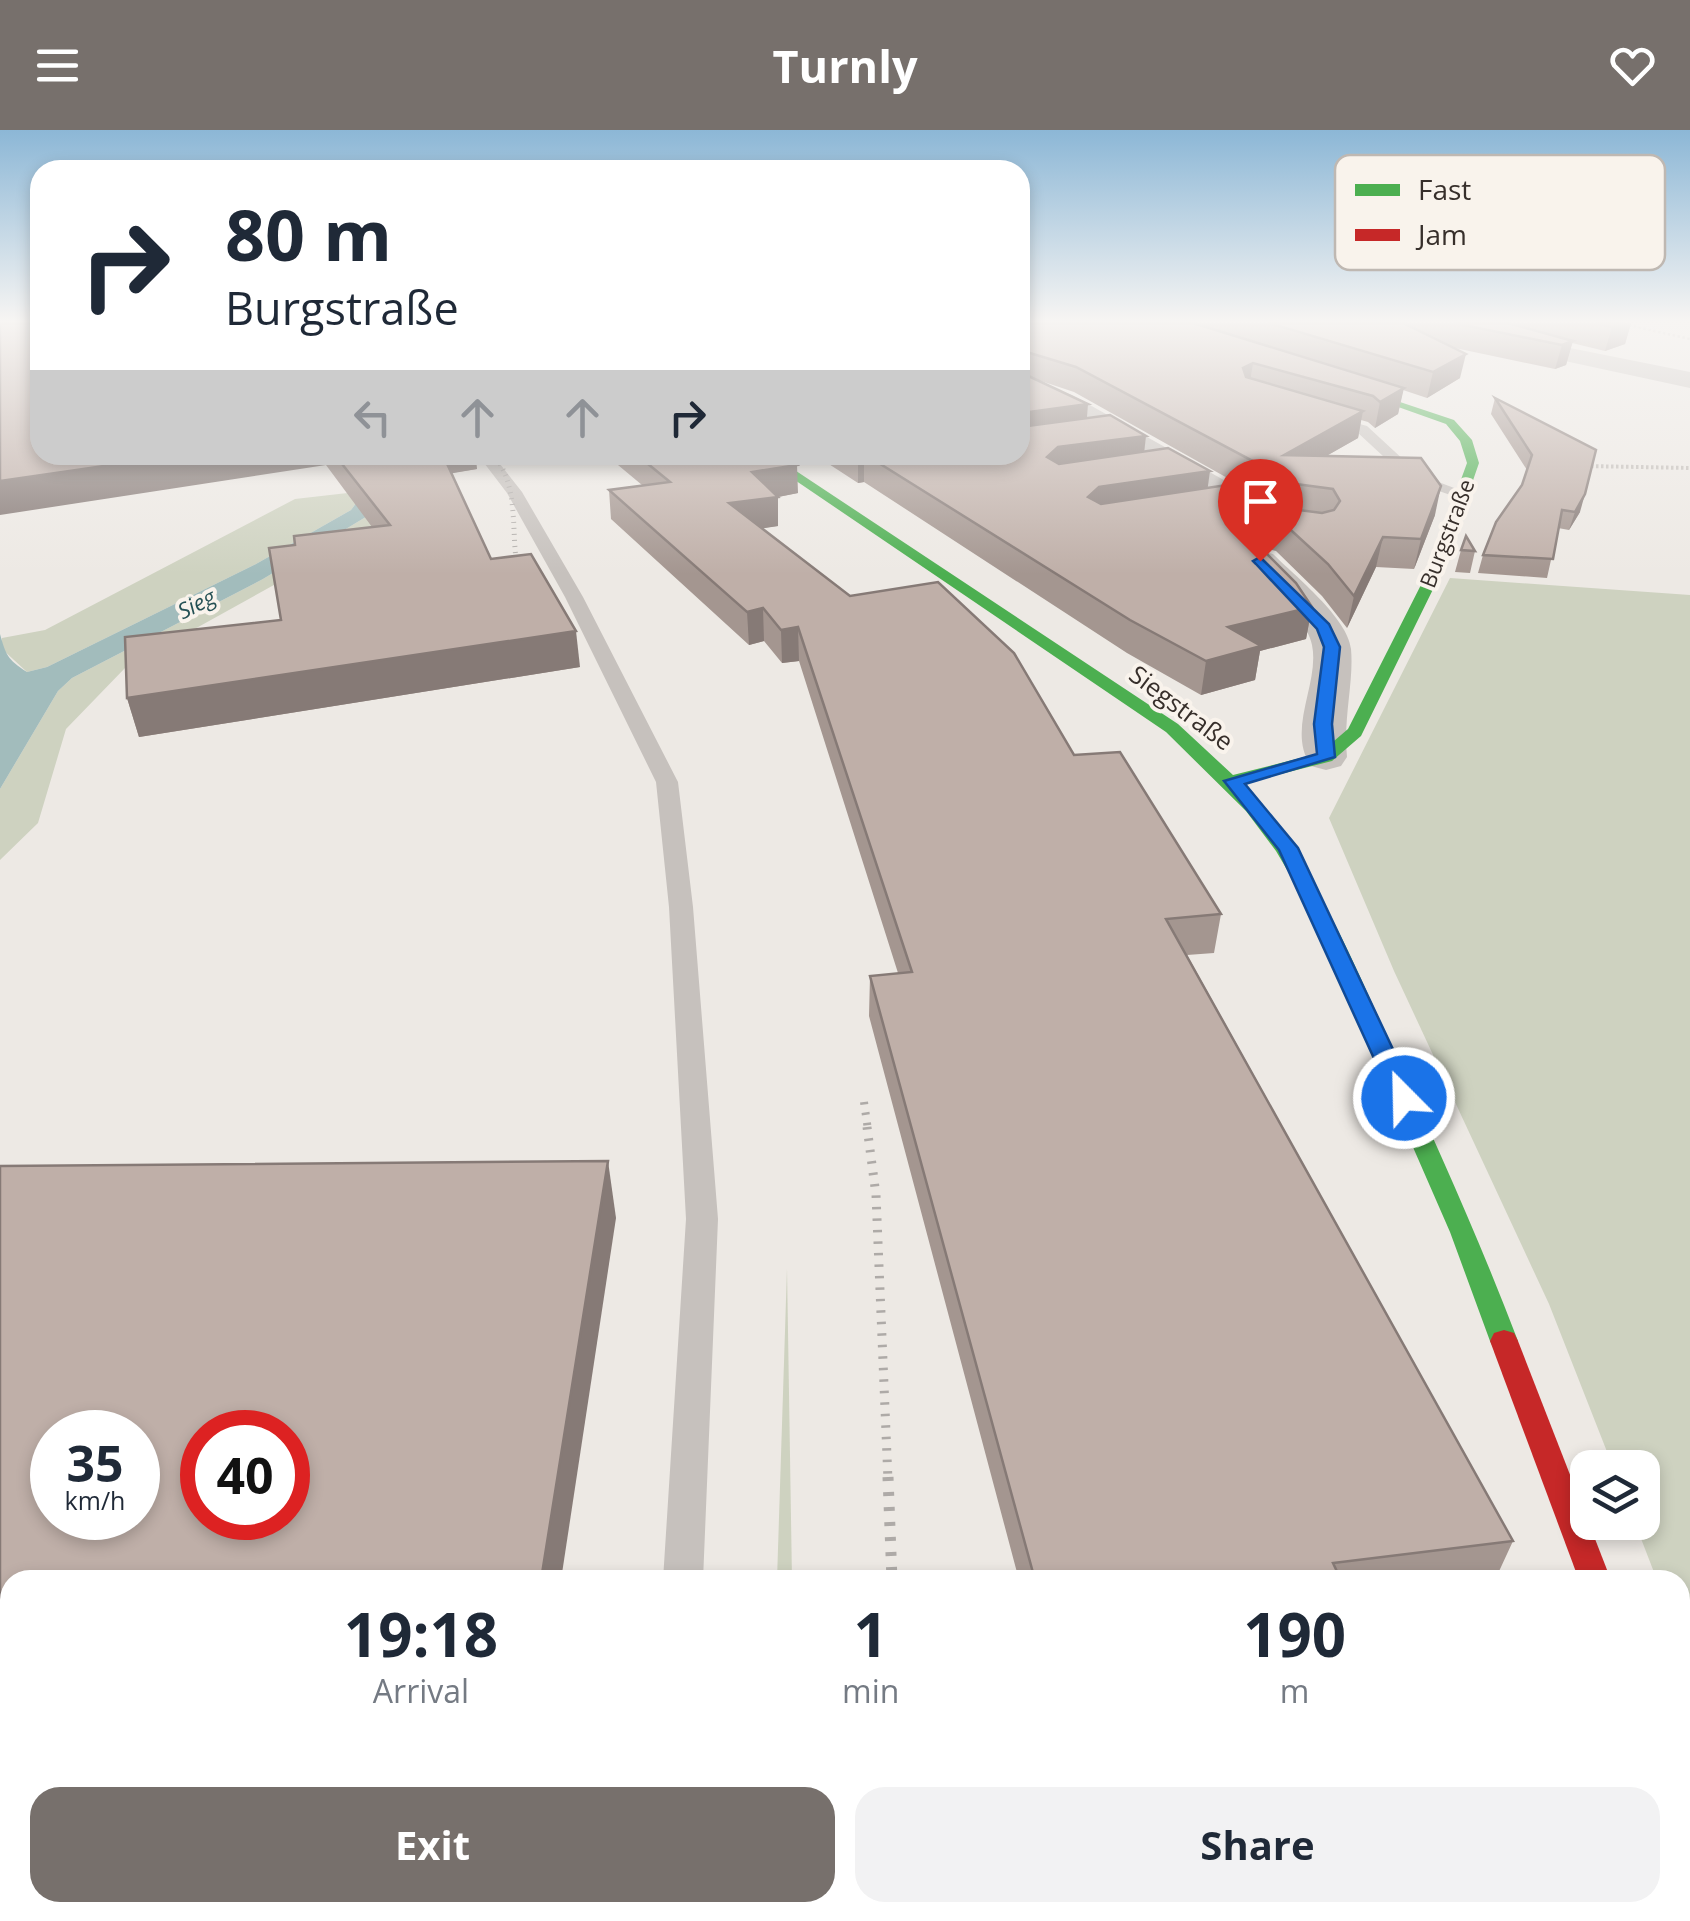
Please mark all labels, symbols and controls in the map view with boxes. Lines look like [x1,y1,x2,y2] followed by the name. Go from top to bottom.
[773,35,917,96] text: Turnly
[30,38,85,93] icon: menu
[1605,38,1660,93] icon: heart
[1335,155,1665,270] legend
[1418,170,1471,208] text: Fast
[225,186,392,282] text: 80 m
[60,200,190,330] icon: right
[1415,215,1467,253] text: Jam
[225,277,459,338] text: Burgstraße
[345,390,400,445] icon: left
[450,390,505,445] icon: ahead
[555,390,610,445] icon: ahead
[660,390,715,445] icon: right
[1218,459,1303,562] pin
[1233,474,1288,529] icon: arrive
[1412,474,1480,592] street label: Burgstraße
[172,580,222,625] water label: Sieg
[1123,657,1241,757] street label: Siegstraße
[1352,1046,1456,1150] position arrow
[180,1410,310,1540] speed limit sign: 40
[66,1429,124,1497] text: 35
[1570,1450,1660,1540] map controls
[1570,1450,1660,1540] button: layers
[65,1483,125,1517] text: km/h
[344,1593,498,1675] text: 19:18
[854,1593,888,1675] text: 1
[1243,1593,1346,1675] text: 190
[373,1669,469,1712] text: Arrival
[842,1669,899,1712] text: min
[1280,1669,1309,1712] text: m
[30,1787,835,1902] button: Exit
[855,1787,1660,1902] button: Share

